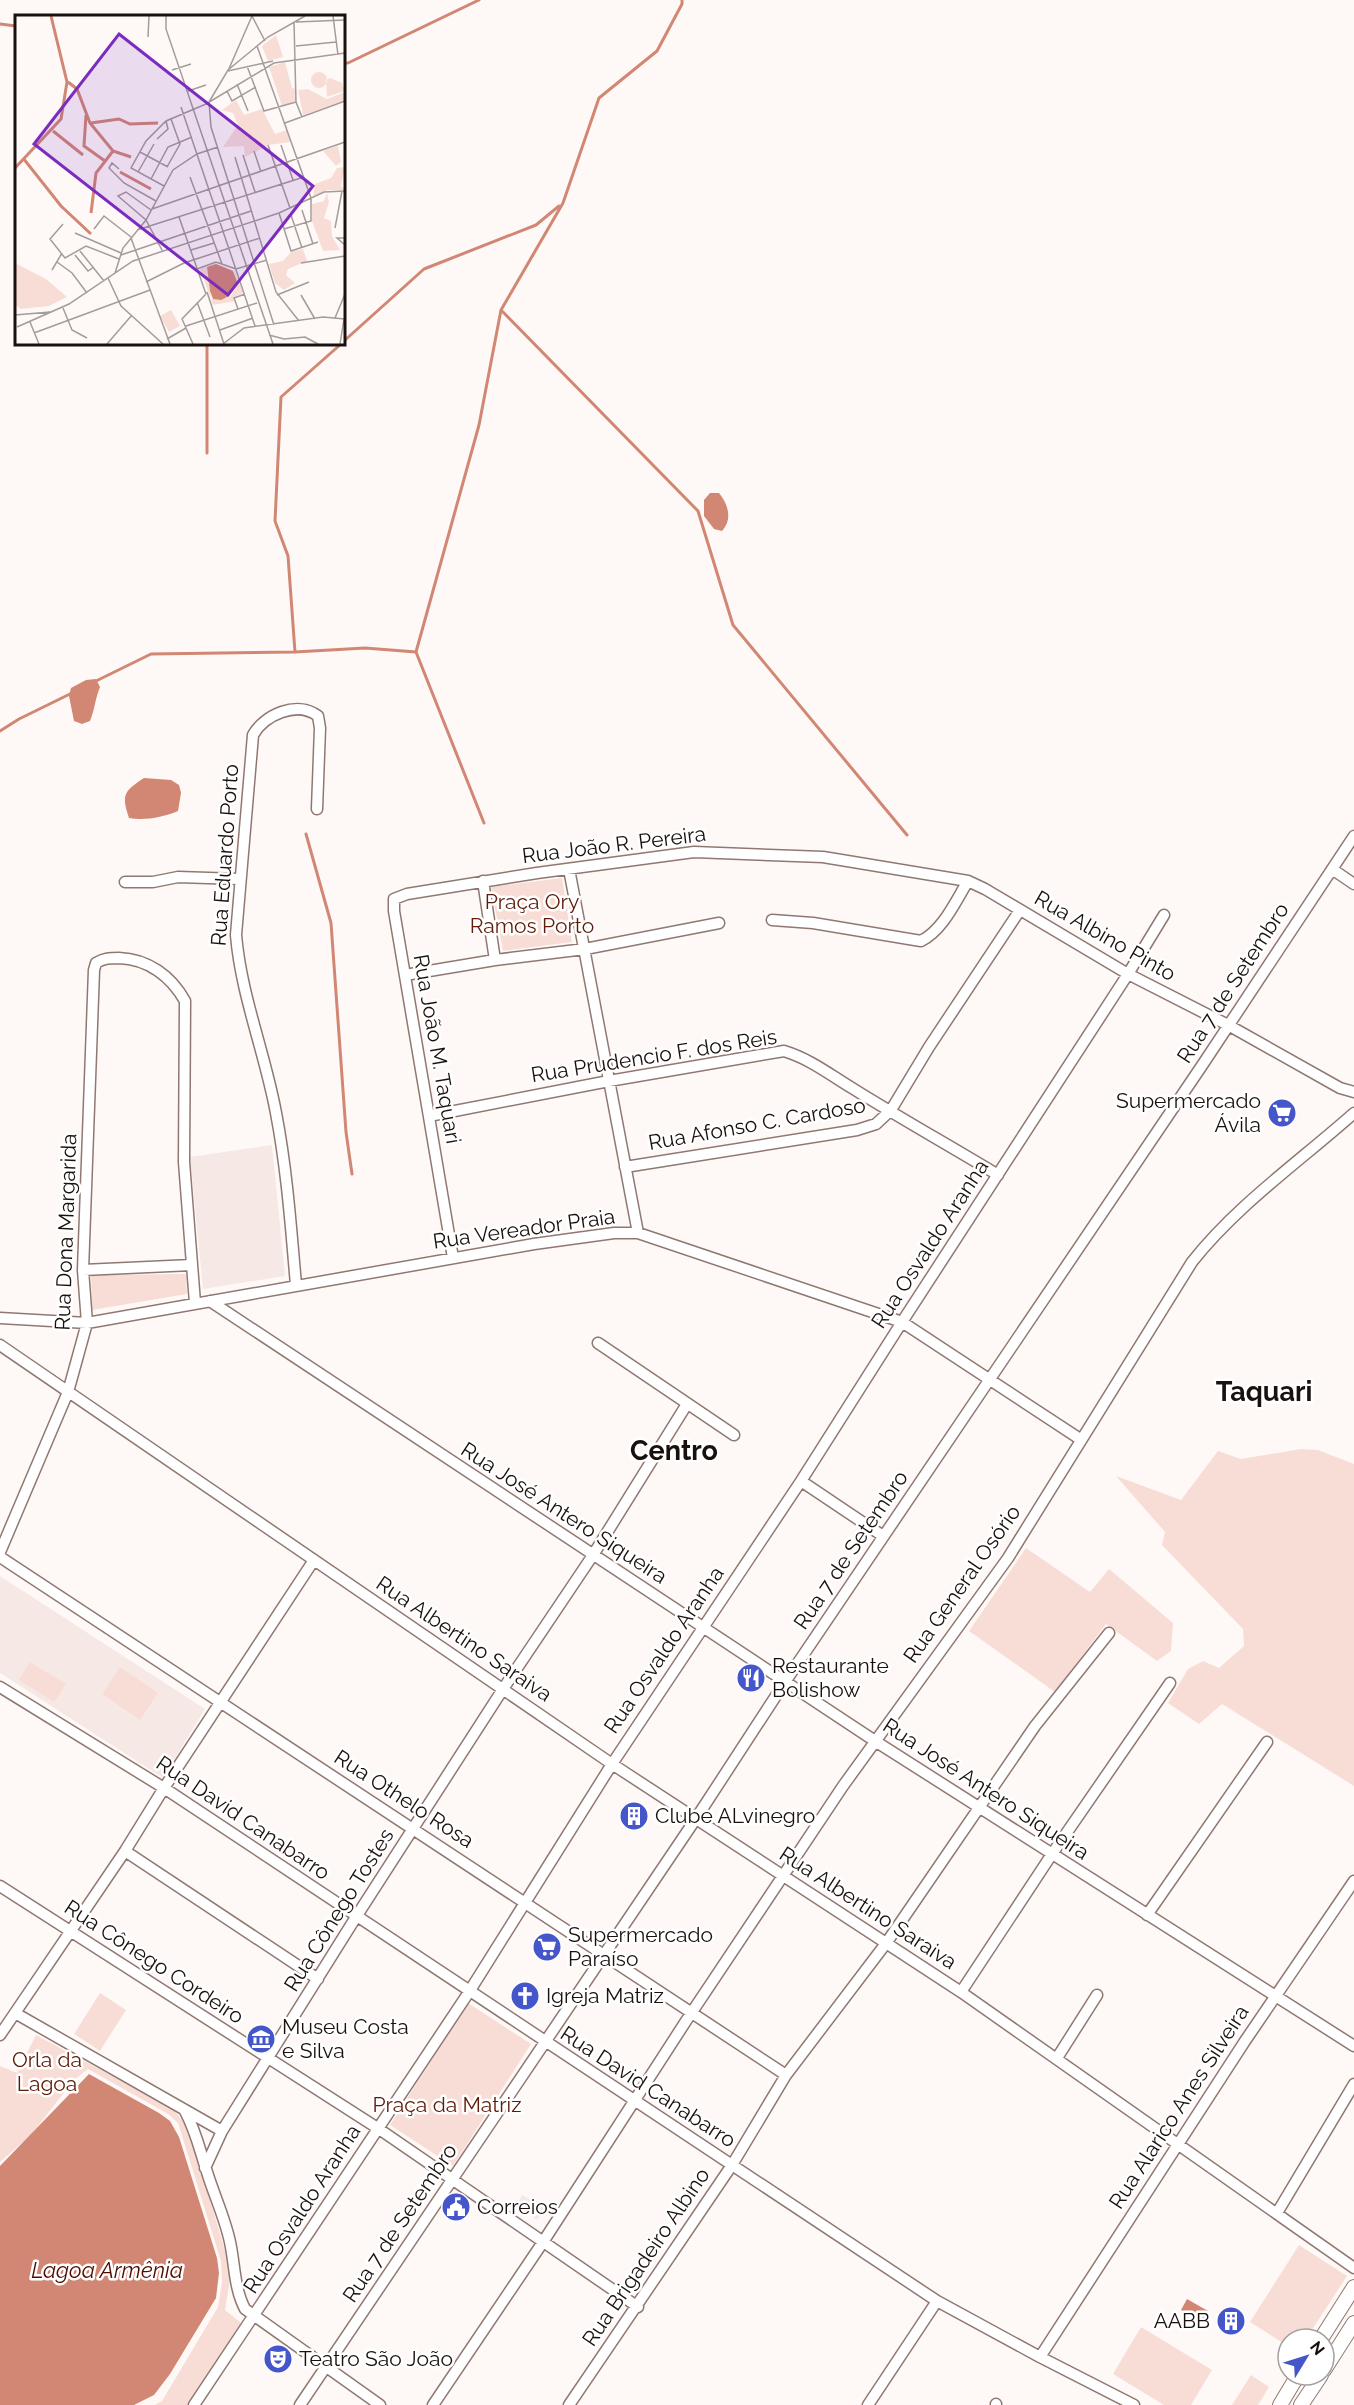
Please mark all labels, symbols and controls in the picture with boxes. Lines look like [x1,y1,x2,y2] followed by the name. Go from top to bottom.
[15,15,345,345] inset map
[206,763,243,947] street label: Rua Eduardo Porto
[521,821,707,868] street label: Rua João R. Pereira
[1030,885,1180,986] street label: Rua Albino Pinto
[470,889,594,938] park label: Praça Ory Ramos Porto
[1171,898,1294,1068] street label: Rua 7 de Setembro
[409,952,466,1146] street label: Rua João M. Taquari
[529,1024,779,1087] street label: Rua Prudencio F. dos Reis
[1116,1088,1261,1137] place label: Supermercado Ávila
[646,1092,868,1155] street label: Rua Afonso C. Cardoso
[1266,1097,1298,1129] supermarket icon: Supermercado Ávila
[50,1133,81,1331] street label: Rua Dona Margarida
[866,1155,993,1333] street label: Rua Osvaldo Aranha
[431,1203,617,1254] street label: Rua Vereador Praia
[1216,1376,1312,1407] district label: Taquari
[630,1435,718,1466] district label: Centro
[457,1437,672,1589] street label: Rua José Antero Siqueira
[788,1466,913,1634] street label: Rua 7 de Setembro
[898,1500,1025,1667] street label: Rua General Osório
[598,1562,729,1738] street label: Rua Osvaldo Aranha
[372,1571,557,1707] street label: Rua Albertino Saraiva
[772,1653,889,1702] place label: Restaurante Bolishow
[735,1662,767,1694] restaurant icon: Restaurante Bolishow
[879,1713,1094,1865] street label: Rua José Antero Siqueira
[330,1744,479,1853] street label: Rua Othelo Rosa
[152,1750,335,1885] street label: Rua David Canabarro
[618,1800,650,1832] building icon: Clube ALvinegro
[655,1803,815,1828] place label: Clube ALvinegro
[278,1824,399,1996] street label: Rua Cônego Tostes
[775,1841,962,1974] street label: Rua Albertino Saraiva
[60,1894,249,2029] street label: Rua Cônego Cordeiro
[568,1922,713,1971] place label: Supermercado Paraíso
[531,1931,563,1963] supermarket icon: Supermercado Paraíso
[509,1980,541,2012] church icon: Igreja Matriz
[546,1983,664,2008] place label: Igreja Matriz
[1103,2000,1254,2213] street label: Rua Alarico Anes Silveira
[282,2014,409,2063] place label: Museu Costa e Silva
[556,2021,741,2153] street label: Rua David Canabarro
[245,2023,277,2055] museum icon: Museu Costa e Silva
[12,2047,82,2096] park label: Orla da Lagoa
[372,2092,522,2117] park label: Praça da Matriz
[238,2120,365,2298] street label: Rua Osvaldo Aranha
[337,2139,462,2307] street label: Rua 7 de Setembro
[577,2163,715,2351] street label: Rua Brigadeiro Albino
[440,2191,472,2223] public building icon: Correios
[477,2194,558,2219] place label: Correios
[31,2257,183,2283] water label: Lagoa Armênia
[1215,2305,1247,2337] building icon: AABB
[1154,2308,1210,2333] place label: AABB
[1276,2327,1336,2387] north arrow
[1306,2337,1329,2359] text: N
[262,2343,294,2375] theatre icon: Teatro São João
[299,2346,453,2371] place label: Teatro São João

